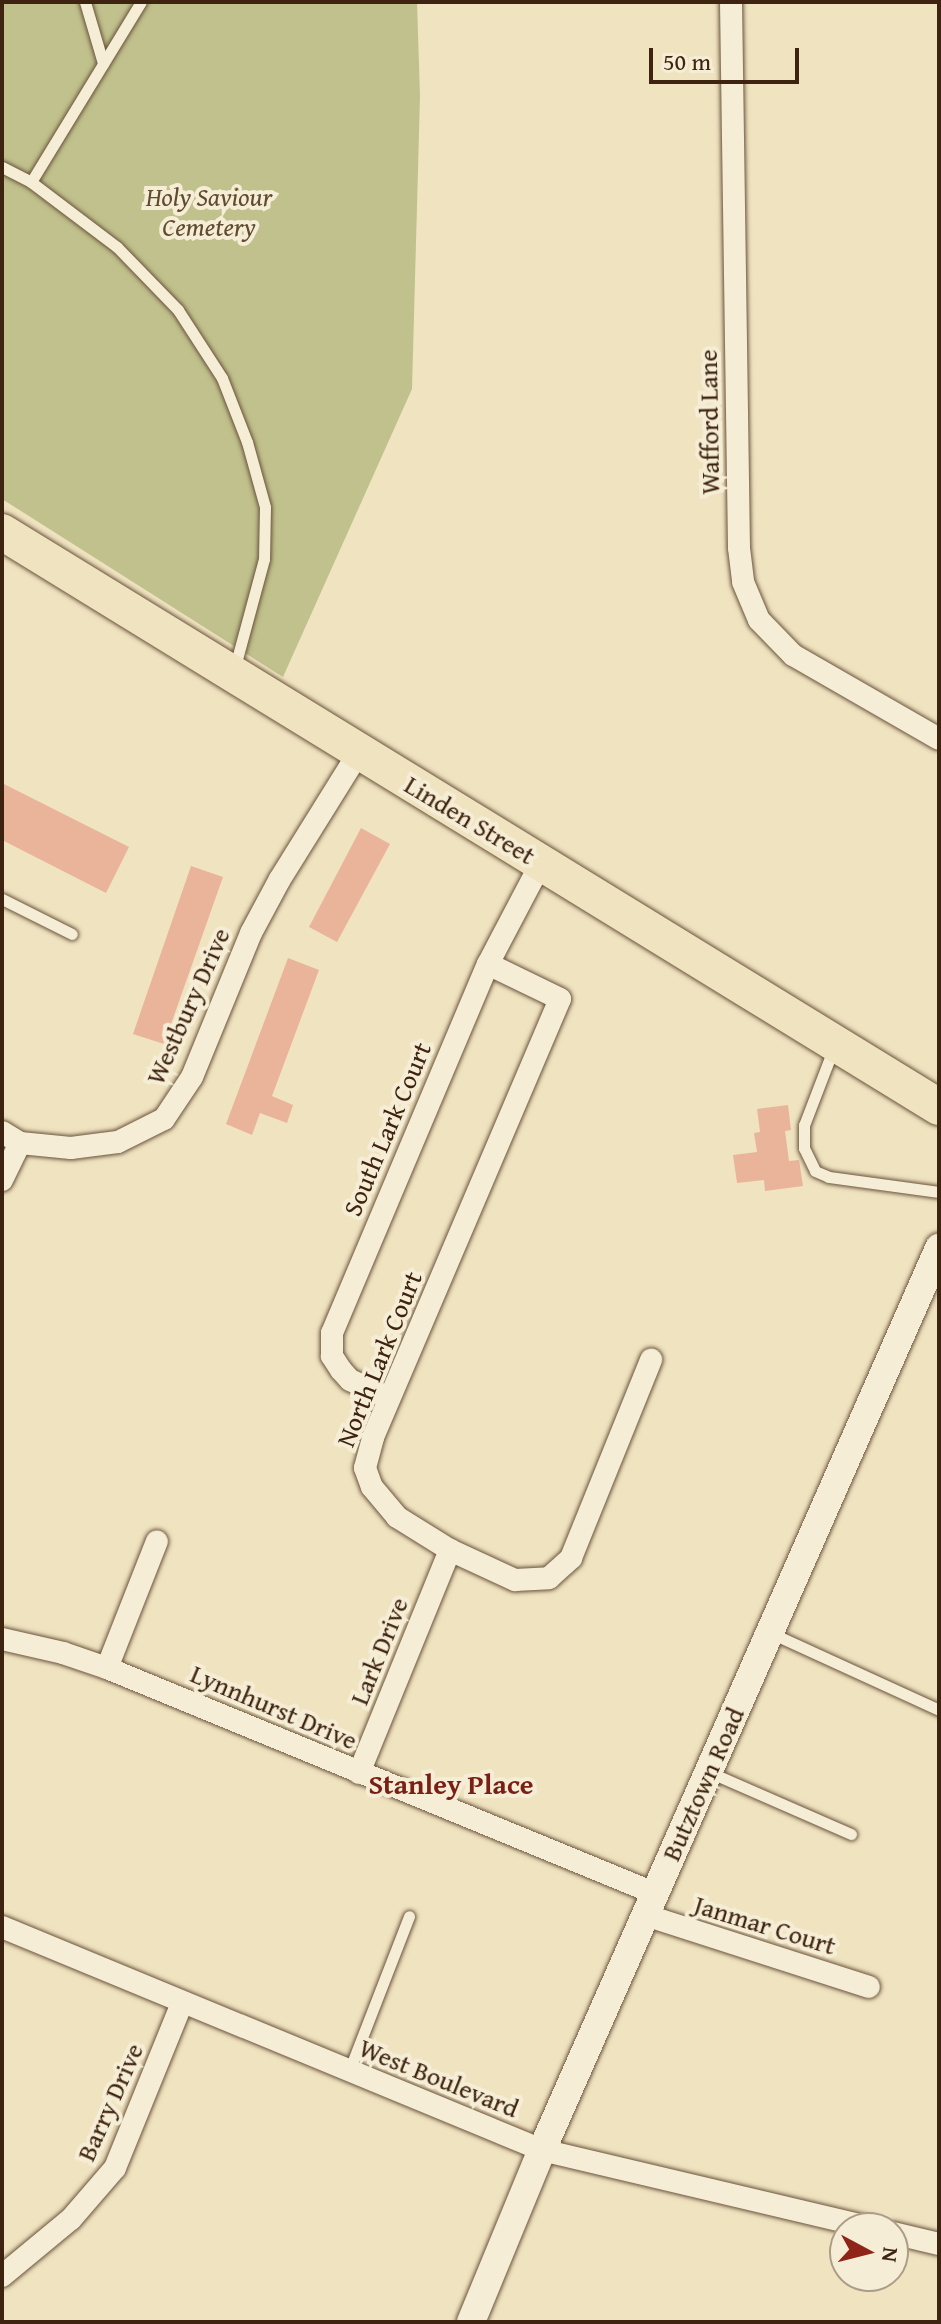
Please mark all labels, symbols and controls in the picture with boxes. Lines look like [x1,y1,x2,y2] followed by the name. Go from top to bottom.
[653,32,803,82] scale bar
[663,44,711,79] text: 50 m
[146,181,272,242] park label: Holy Saviour Cemetery
[692,349,726,495] street label: Wafford Lane
[399,769,541,871] street label: Linden Street
[140,923,236,1089] street label: Westbury Drive
[336,1038,438,1220] street label: South Lark Court
[330,1267,428,1451] street label: North Lark Court
[343,1593,415,1709] street label: Lark Drive
[186,1658,362,1756] street label: Lynnhurst Drive
[655,1702,751,1866] street label: Butztown Road
[368,1767,534,1801] district label: Stanley Place
[690,1889,840,1961] street label: Janmar Court
[355,2032,523,2124] street label: West Boulevard
[70,2038,150,2166] street label: Barry Drive
[829,2212,909,2292] north arrow
[874,2245,908,2264] text: N

